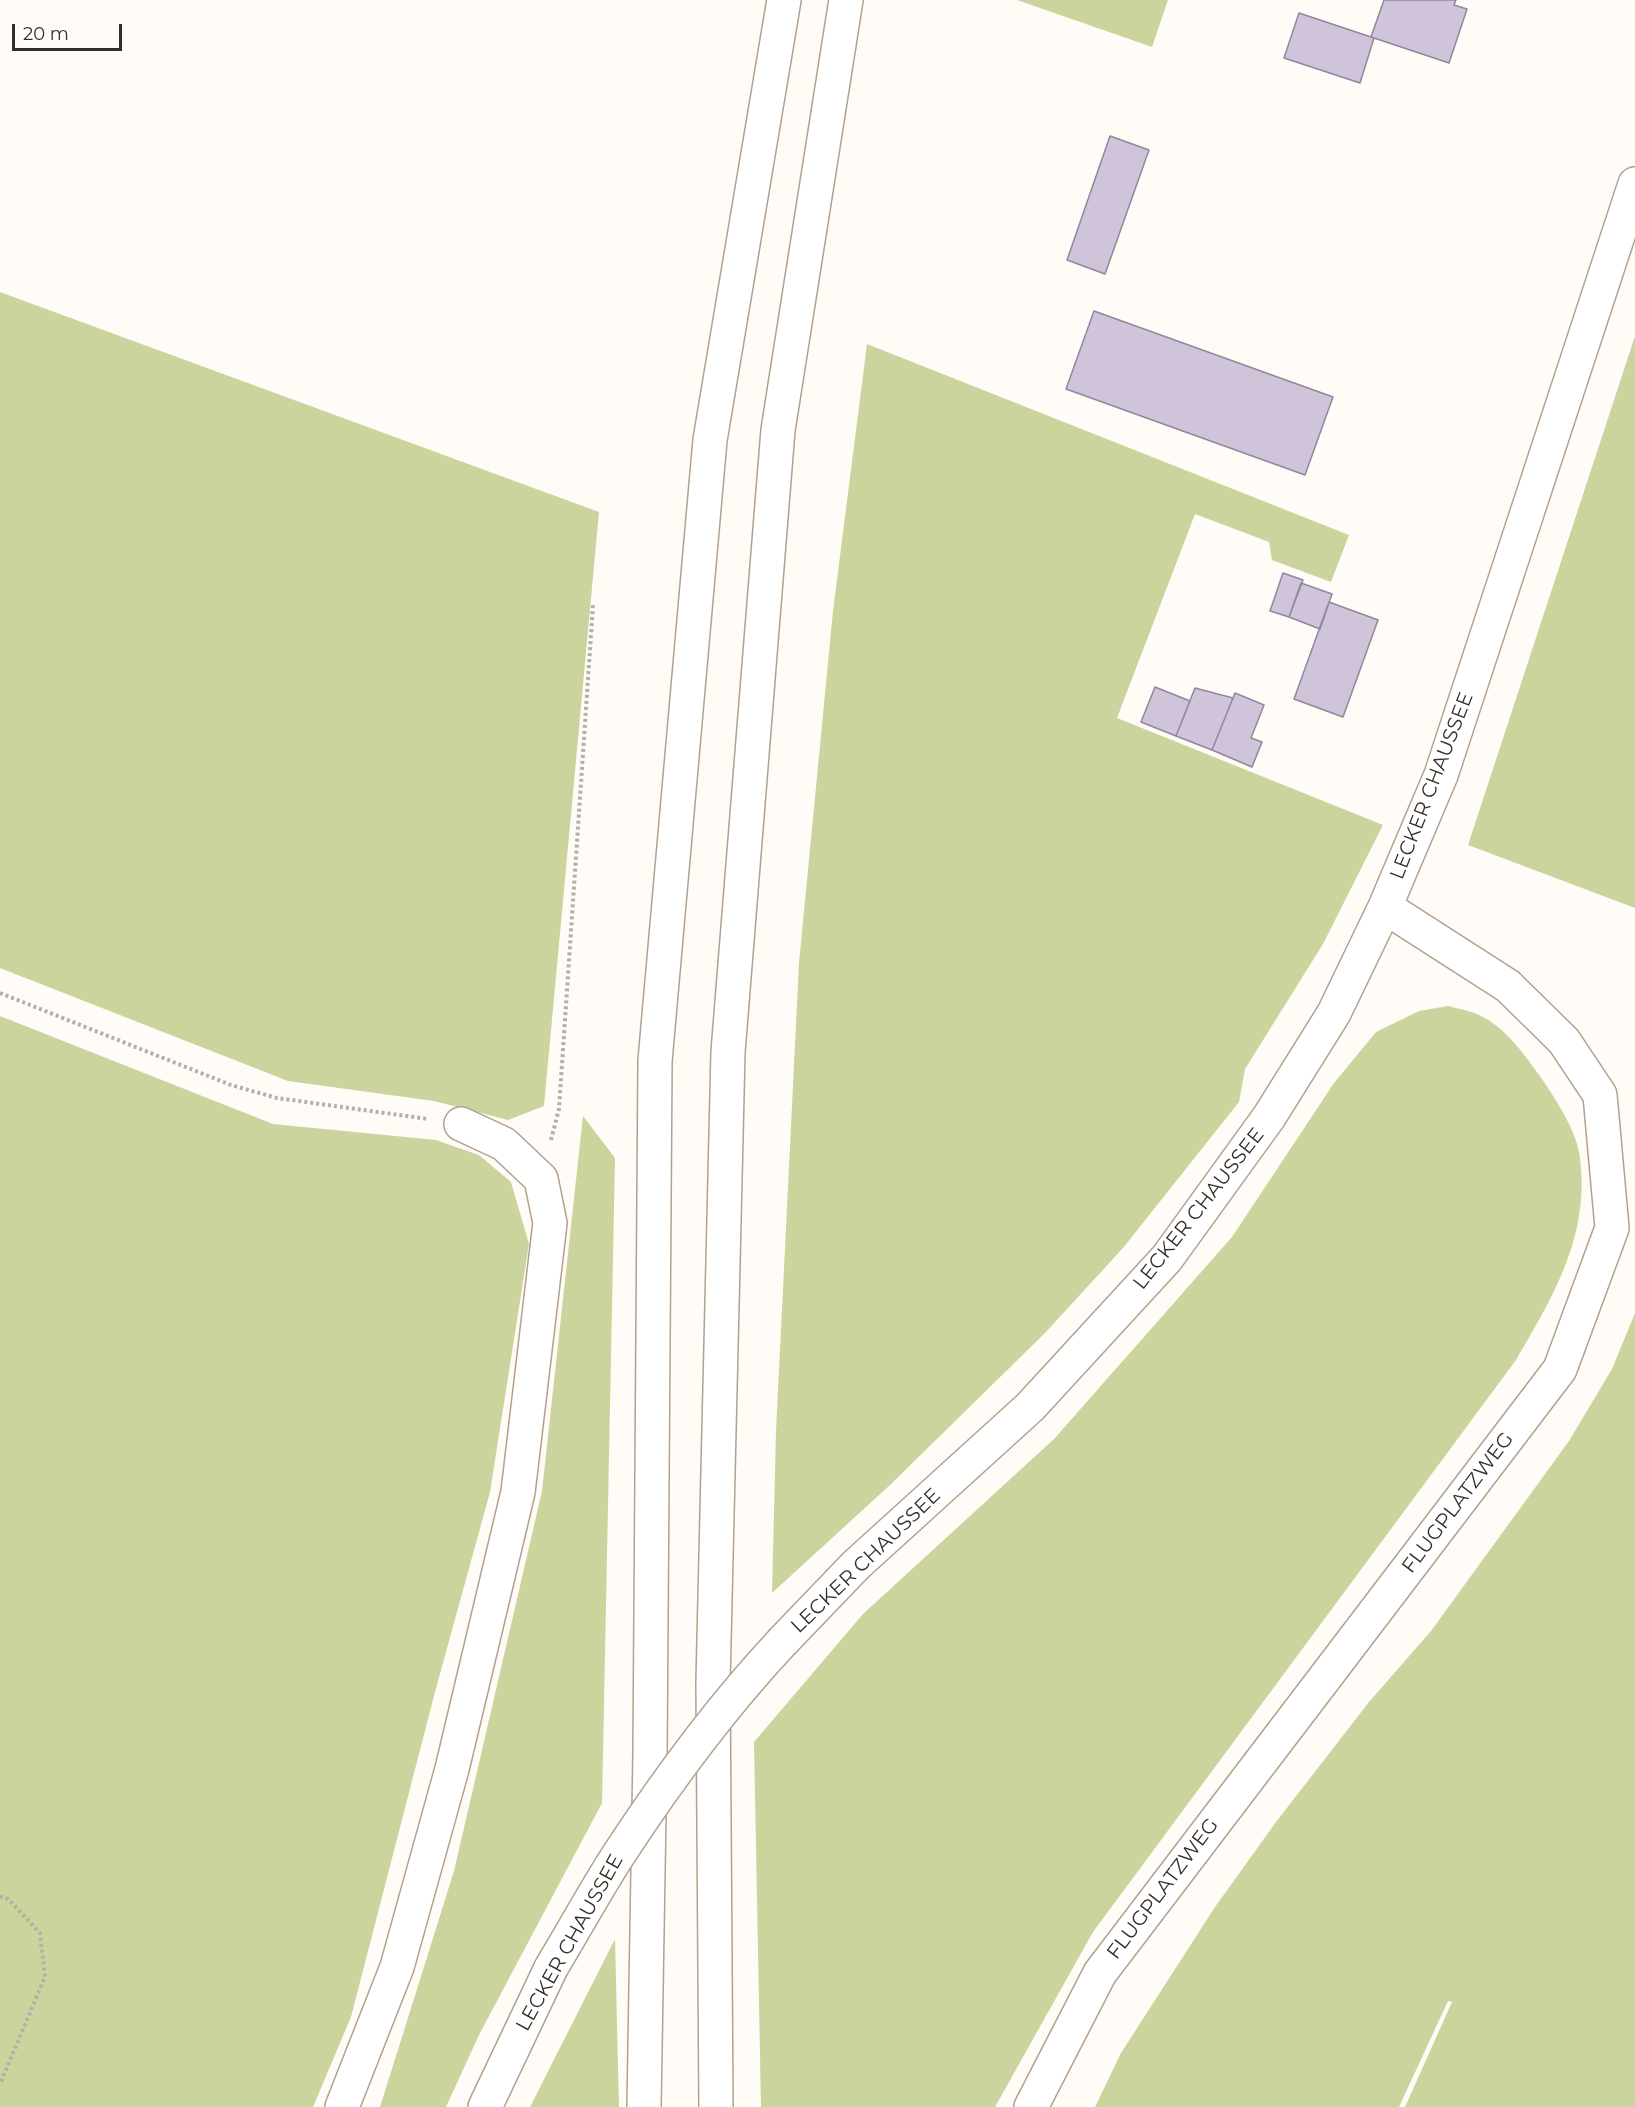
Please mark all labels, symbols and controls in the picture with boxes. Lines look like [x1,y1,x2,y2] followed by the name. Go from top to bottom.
[15,12,124,50] scale bar
[23,23,69,45] text: 20 m
[1385,689,1479,883] street label: LECKER CHAUSSEE
[1129,1123,1269,1295] street label: LECKER CHAUSSEE
[1397,1428,1519,1578] street label: FLUGPLATZWEG
[786,1484,946,1638] street label: LECKER CHAUSSEE
[1102,1814,1224,1964] street label: FLUGPLATZWEG
[511,1850,629,2036] street label: LECKER CHAUSSEE

